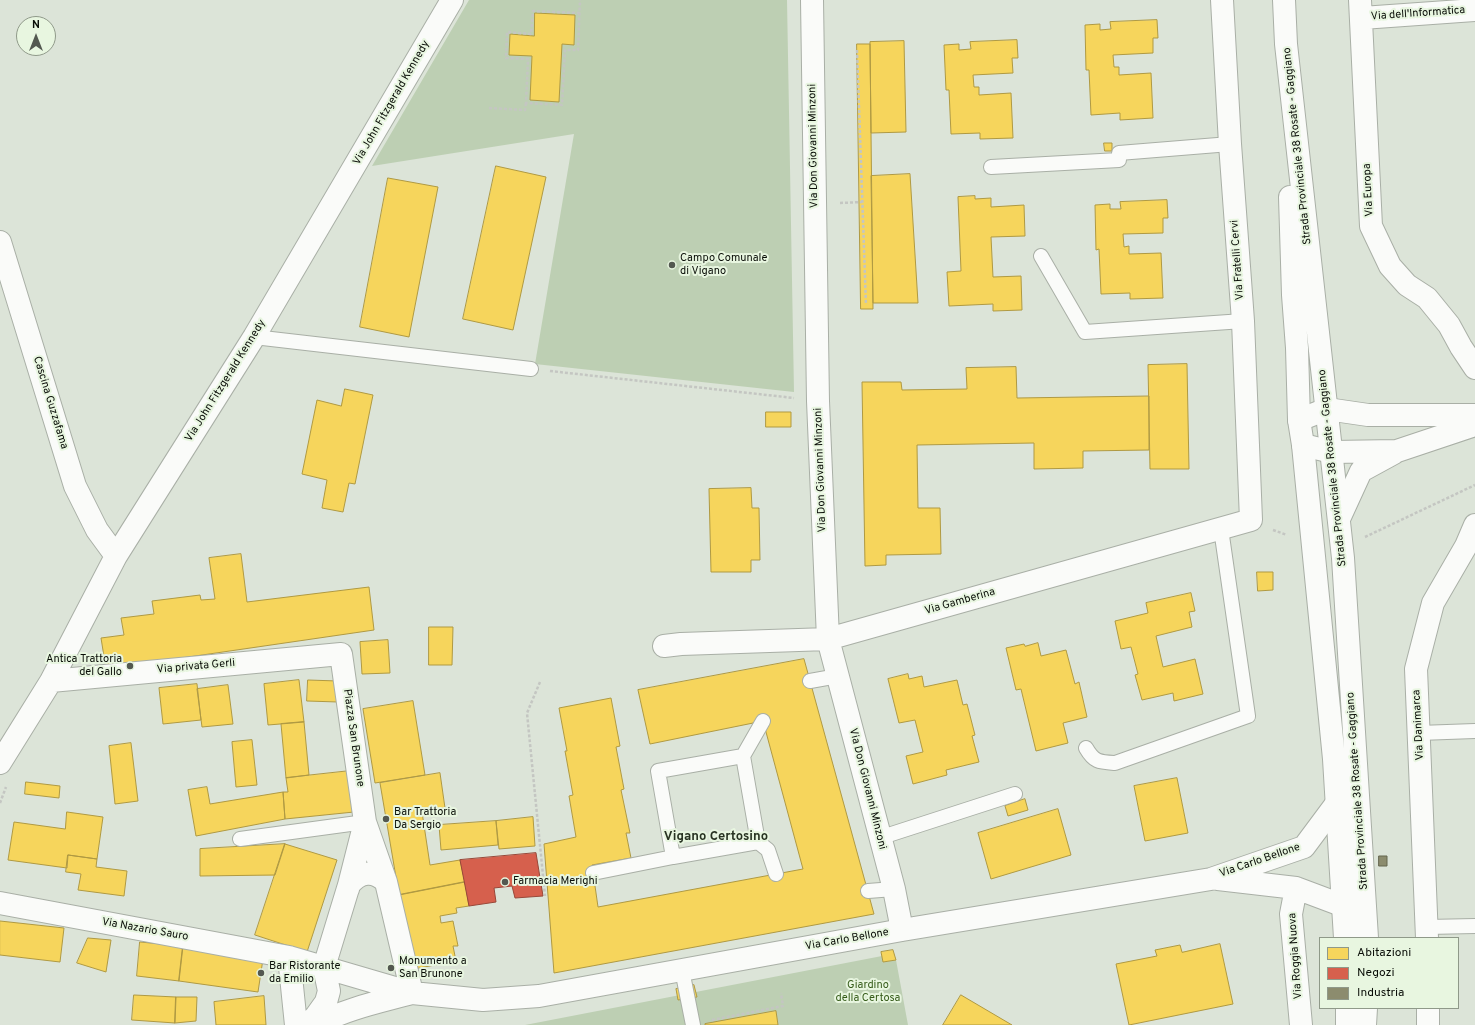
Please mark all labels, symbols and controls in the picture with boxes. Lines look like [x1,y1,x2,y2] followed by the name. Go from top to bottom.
[1370,4,1466,24] street label: Via dell'Informatica
[16,16,56,56] north arrow
[32,18,40,32] text: N
[351,38,433,168] street label: Via John Fitzgerald Kennedy
[1281,47,1315,245] street label: Strada Provinciale 38 Rosate - Gaggiano
[806,84,822,208] street label: Via Don Giovanni Minzoni
[1361,163,1377,217] street label: Via Europa
[1229,219,1247,301] street label: Via Fratelli Cervi
[680,252,767,278] place label: Campo Comunale di Vigano
[667,260,677,270] marker: Campo Comunale di Vigano
[183,317,269,445] street label: Via John Fitzgerald Kennedy
[30,355,70,451] street label: Cascina Guzzafama
[1316,369,1350,567] street label: Strada Provinciale 38 Rosate - Gaggiano
[812,407,830,533] street label: Via Don Giovanni Minzoni
[923,586,997,618] street label: Via Gamberina
[46,653,122,679] place label: Antica Trattoria del Gallo
[156,657,236,677] street label: Via privata Gerli
[125,661,135,671] marker: Antica Trattoria del Gallo
[340,688,366,788] street label: Piazza San Brunone
[1411,689,1427,761] street label: Via Danimarca
[1345,692,1371,890] street label: Strada Provinciale 38 Rosate - Gaggiano
[846,727,888,851] street label: Via Don Giovanni Minzoni
[394,806,456,832] place label: Bar Trattoria Da Sergio
[381,814,391,824] marker: Bar Trattoria Da Sergio
[664,829,768,845] district label: Vigano Certosino
[1218,841,1302,881] street label: Via Carlo Bellone
[513,875,598,889] place label: Farmacia Merighi
[500,877,510,887] marker: Farmacia Merighi
[1286,912,1306,1000] street label: Via Roggia Nuova
[101,916,189,944] street label: Via Nazario Sauro
[804,926,890,954] street label: Via Carlo Bellone
[1319,937,1459,1009] legend
[1357,945,1411,961] text: Abitazioni
[399,955,467,981] place label: Monumento a San Brunone
[269,960,340,986] place label: Bar Ristorante da Emilio
[386,963,396,973] marker: Monumento a San Brunone
[1357,965,1395,981] text: Negozi
[256,968,266,978] marker: Bar Ristorante da Emilio
[836,979,900,1005] park label: Giardino della Certosa
[1357,985,1404,1001] text: Industria

